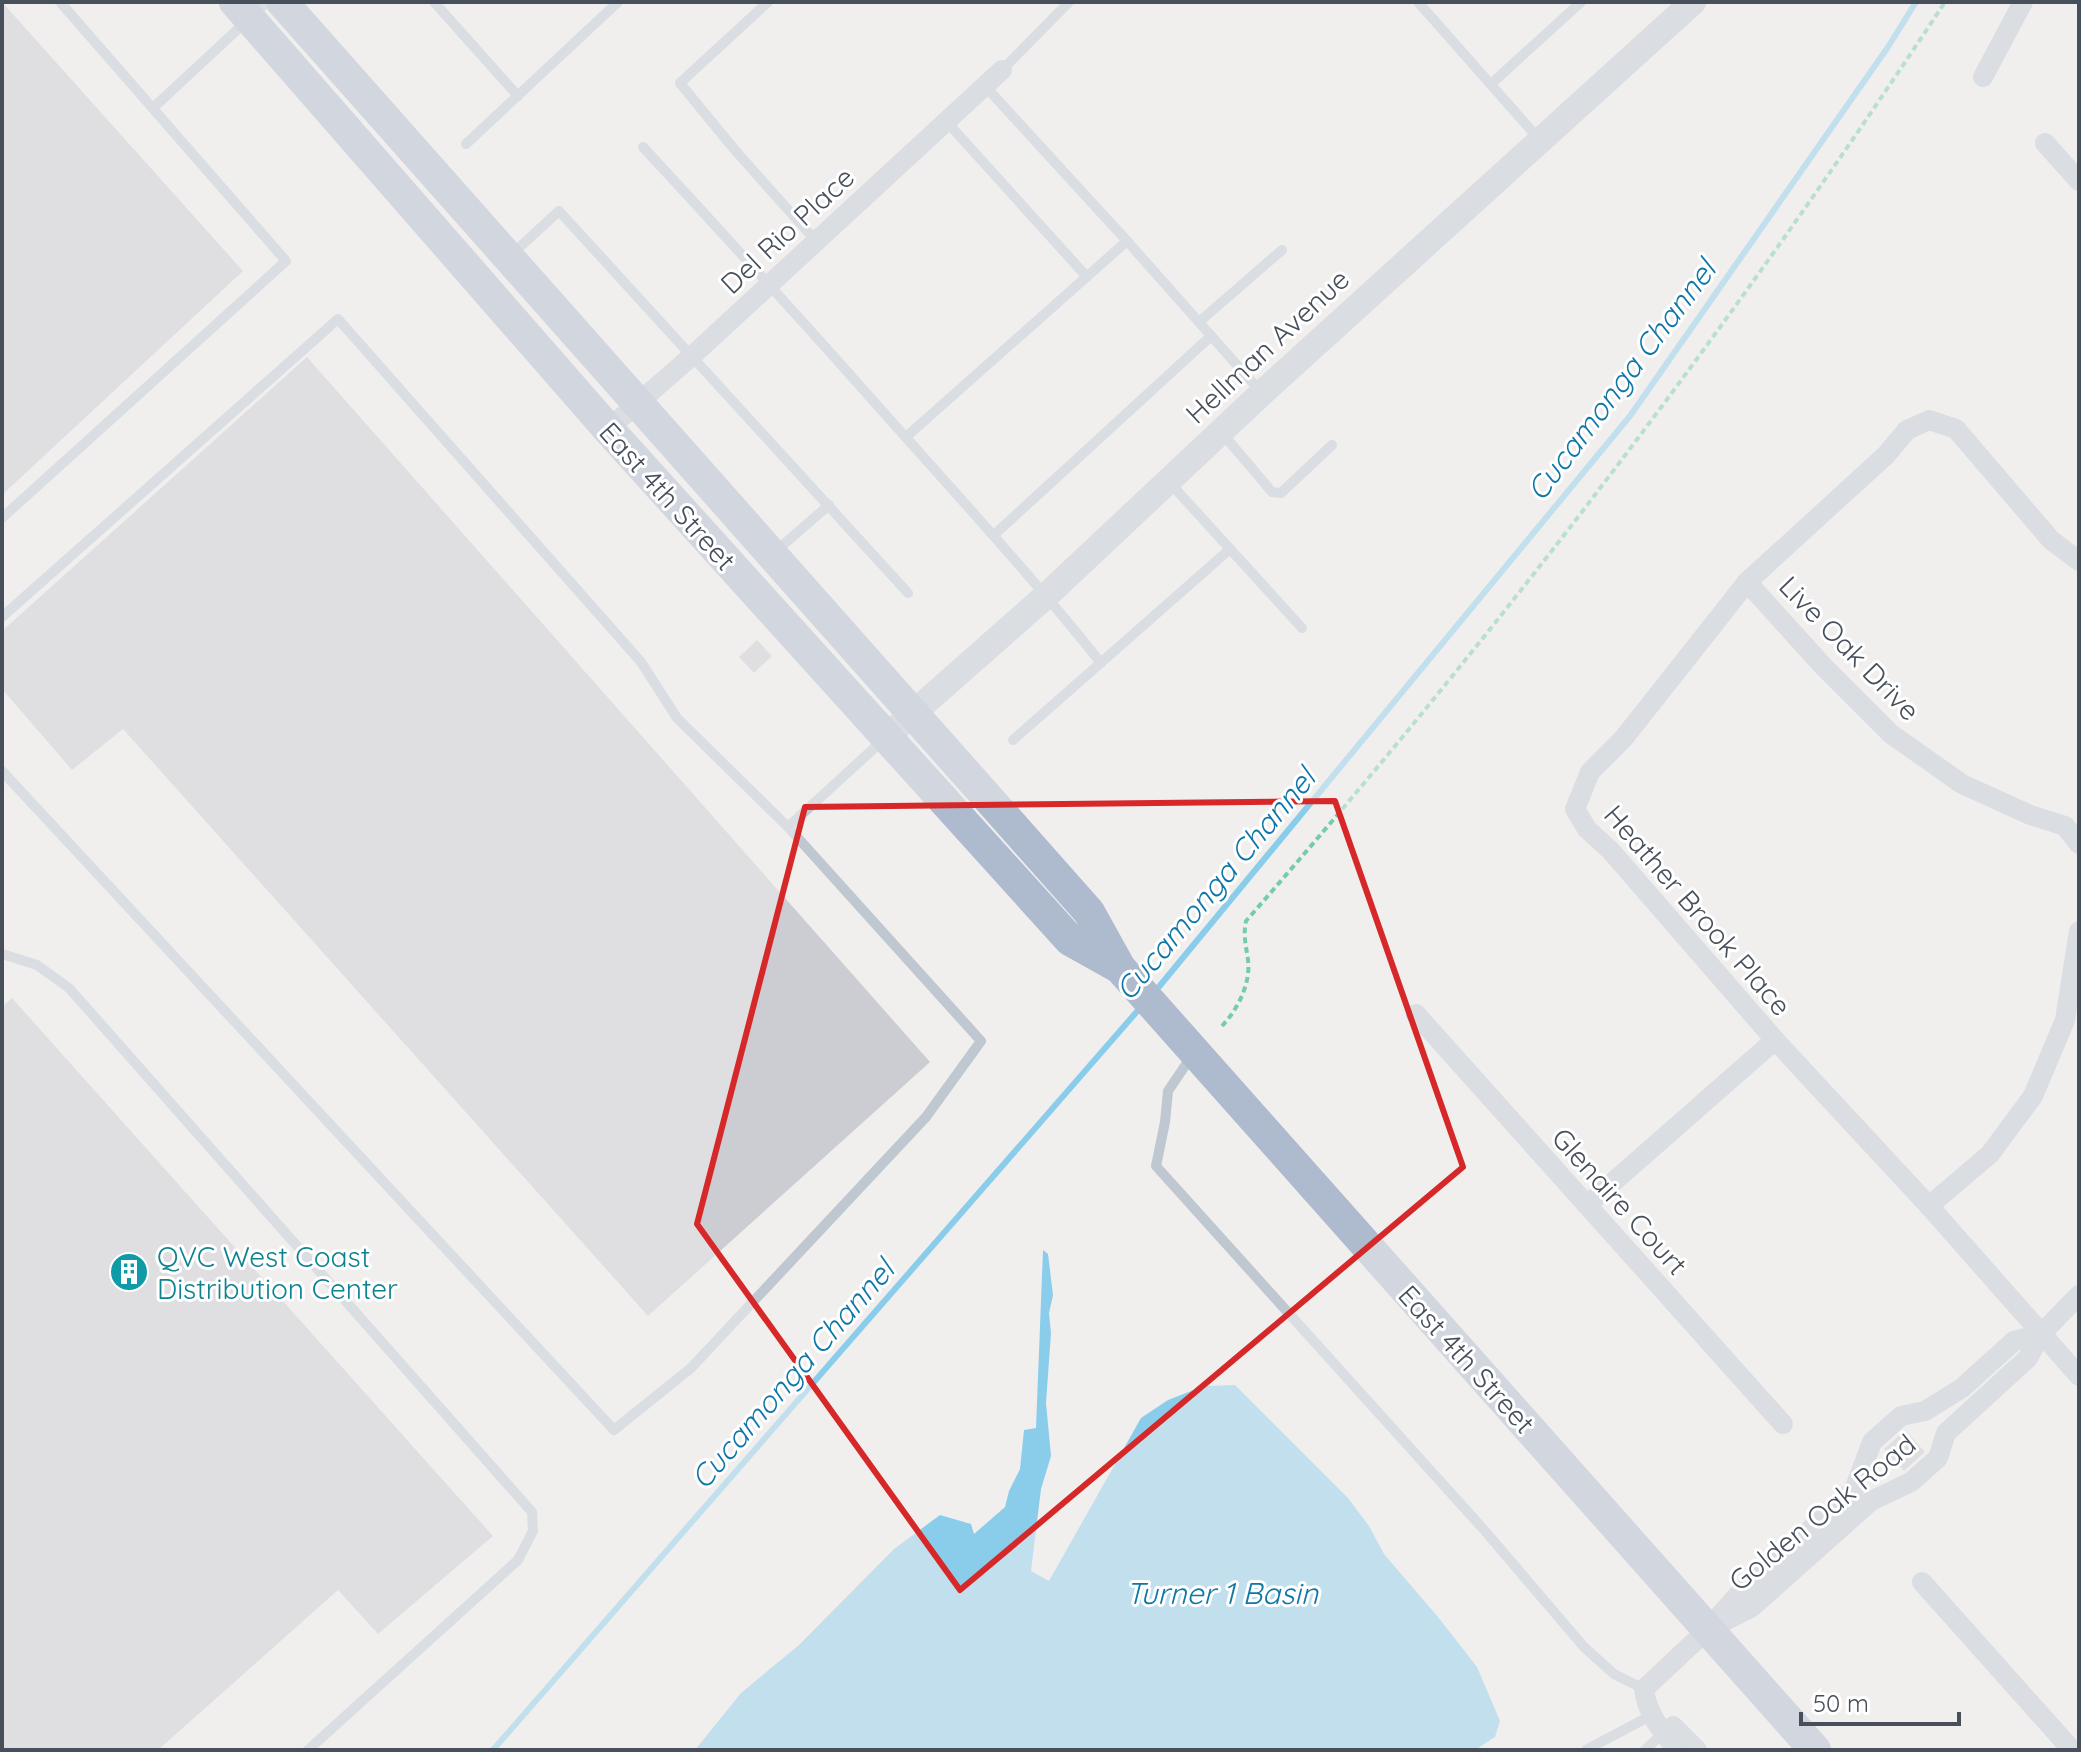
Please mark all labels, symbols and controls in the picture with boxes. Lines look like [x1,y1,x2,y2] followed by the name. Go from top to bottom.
[713,159,861,301] street label: Del Rio Place
[1518,250,1726,508] water label: Cucamonga Channel
[1178,261,1356,431] street label: Hellman Avenue
[592,415,744,577] street label: East 4th Street
[1772,568,1928,728] street label: Live Oak Drive
[1107,758,1325,1008] water label: Cucamonga Channel
[1597,797,1799,1023] street label: Heather Brook Place
[1545,1120,1695,1282] street label: Glenaire Court
[157,1239,398,1306] place label: QVC West Coast Distribution Center
[682,1249,904,1496] water label: Cucamonga Channel
[108,1251,150,1293] building icon: QVC West Coast Distribution Center
[1391,1278,1543,1440] street label: East 4th Street
[1722,1426,1922,1598] street label: Golden Oak Road
[1126,1574,1319,1612] water label: Turner 1 Basin
[1801,1676,1959,1726] scale bar
[1813,1688,1869,1718] text: 50 m

